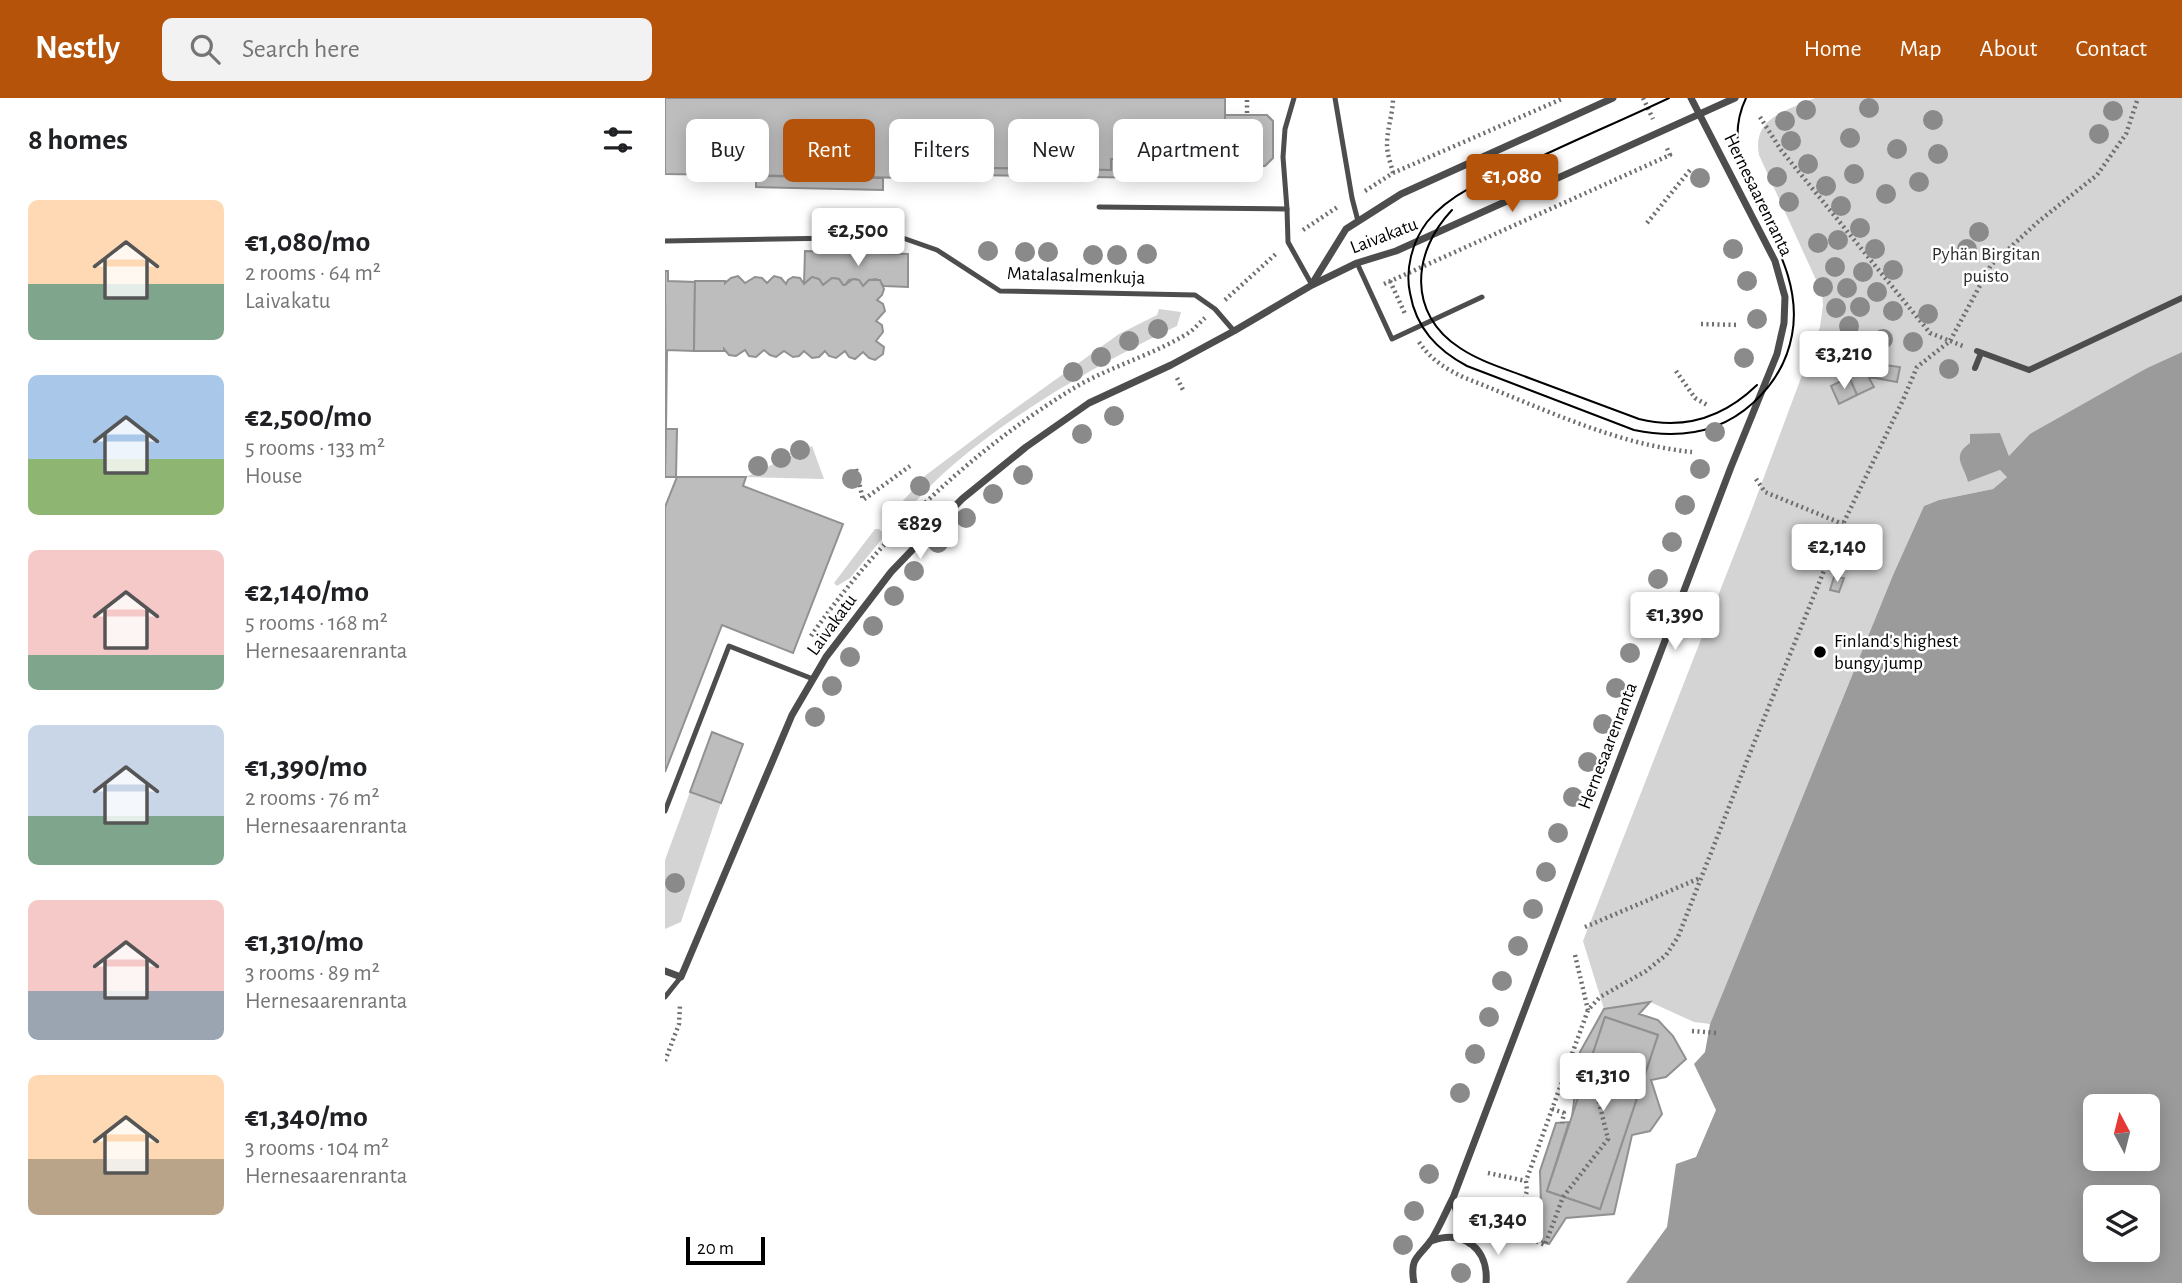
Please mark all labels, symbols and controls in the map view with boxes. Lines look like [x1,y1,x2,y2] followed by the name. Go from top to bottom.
[162,18,652,81] search box
[186,30,224,68] icon: search
[35,32,120,65] text: Nestly
[242,36,360,62] text: Search here
[1804,37,1862,61] text: Home
[1900,37,1942,61] text: Map
[1980,37,2037,61] text: About
[2075,37,2147,61] text: Contact
[686,119,769,182] chip: Buy
[783,119,875,182] chip: Rent
[889,119,994,182] chip: Filters
[1008,119,1099,182] chip: New
[1113,119,1263,182] chip: Apartment
[599,121,637,159] icon: filters
[28,125,128,155] text: 8 homes
[1720,131,1796,260] street label: Hernesaarenranta
[1455,155,1569,214] pin: €1,080
[1482,165,1542,188] text: €1,080
[801,208,915,268] pin: €2,500
[1348,214,1421,258] street label: Laivakatu
[828,219,888,242] text: €2,500
[245,227,370,257] text: €1,080/mo
[84,228,168,312] icon: home
[1932,245,2040,286] park label: Pyhän Birgitan puisto
[245,262,381,285] text: 2 rooms · 64 m²
[1007,264,1146,288] street label: Matalasalmenkuja
[245,290,330,313] text: Laivakatu
[1787,331,1901,391] pin: €3,210
[1815,342,1873,365] text: €3,210
[245,402,372,432] text: €2,500/mo
[84,403,168,487] icon: home
[245,437,385,460] text: 5 rooms · 133 m²
[245,465,302,488] text: House
[879,502,961,561] pin: €829
[898,512,942,535] text: €829
[1780,524,1894,584] pin: €2,140
[1808,535,1866,558] text: €2,140
[245,577,369,607] text: €2,140/mo
[84,578,168,662] icon: home
[804,591,861,659] street label: Laivakatu
[1618,592,1732,652] pin: €1,390
[1646,603,1704,626] text: €1,390
[245,612,388,635] text: 5 rooms · 168 m²
[1834,632,1958,673] place label: Finland's highest bungy jump
[245,640,407,663] text: Hernesaarenranta
[1812,644,1828,660] marker: Finland's highest bungy jump
[1575,680,1641,812] street label: Hernesaarenranta
[245,752,367,782] text: €1,390/mo
[84,753,168,837] icon: home
[245,787,379,810] text: 2 rooms · 76 m²
[245,815,407,838] text: Hernesaarenranta
[245,927,364,957] text: €1,310/mo
[84,928,168,1012] icon: home
[245,962,380,985] text: 3 rooms · 89 m²
[245,990,407,1013] text: Hernesaarenranta
[1546,1054,1660,1113] pin: €1,310
[1576,1064,1630,1087] text: €1,310
[2083,1094,2159,1171] north arrow
[2083,1094,2160,1262] map controls
[245,1102,368,1132] text: €1,340/mo
[84,1103,168,1187] icon: home
[245,1137,389,1160] text: 3 rooms · 104 m²
[245,1165,407,1188] text: Hernesaarenranta
[2083,1185,2160,1262] button: layers
[1441,1198,1555,1257] pin: €1,340
[1469,1208,1527,1231] text: €1,340
[686,1234,765,1266] scale bar
[697,1239,734,1258] text: 20 m

